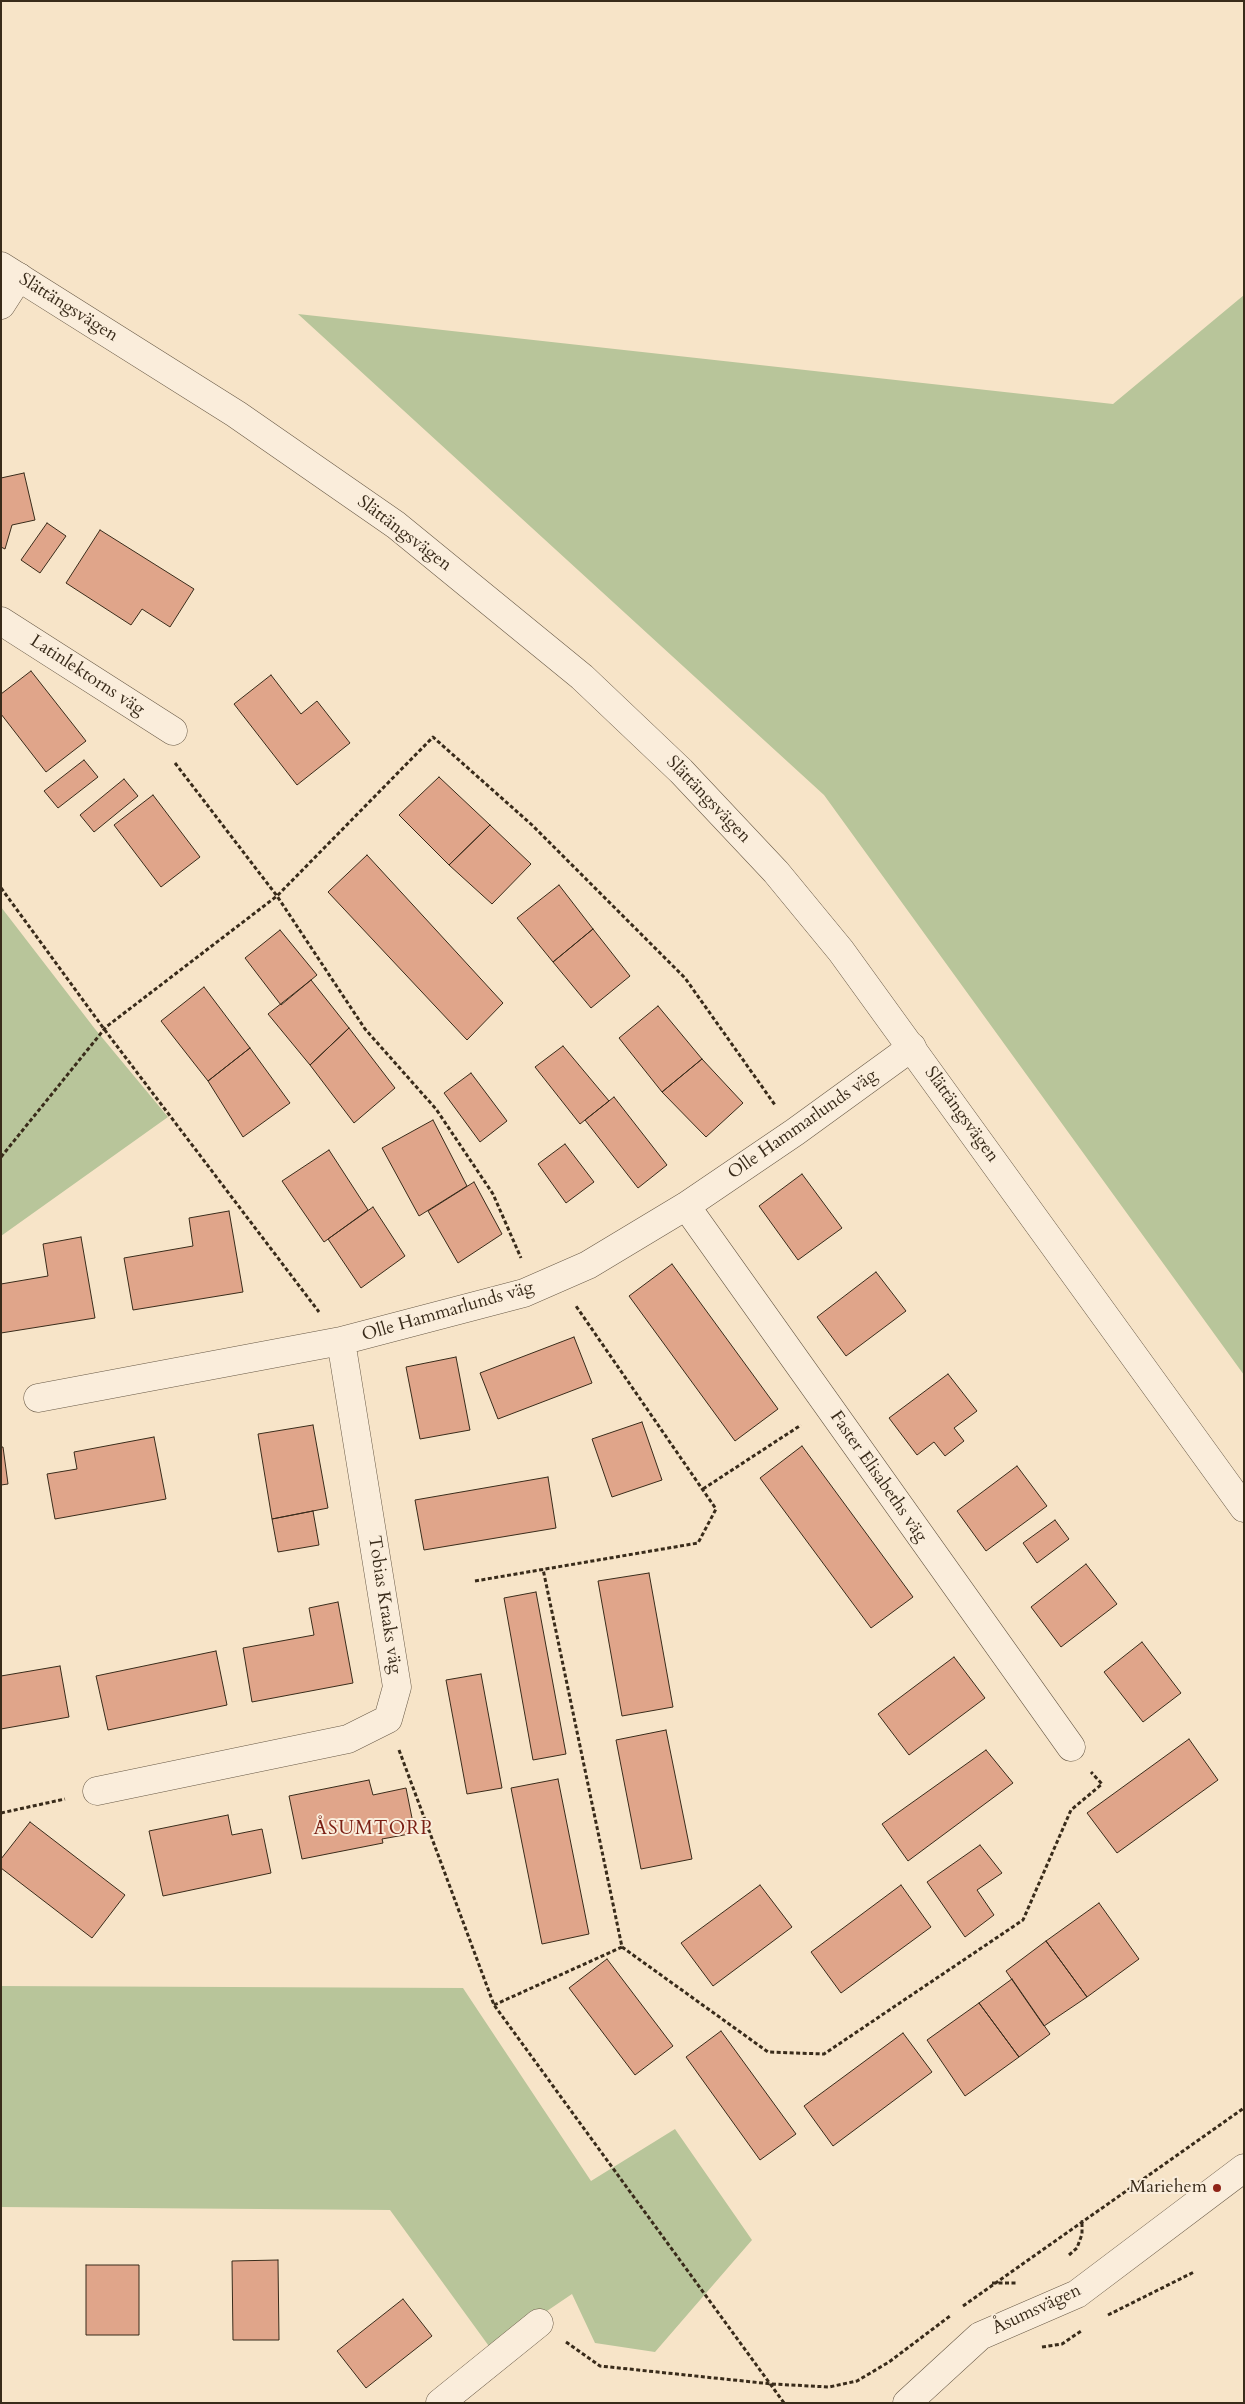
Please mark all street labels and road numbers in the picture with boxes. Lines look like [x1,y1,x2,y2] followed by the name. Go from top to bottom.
[14,269,122,347] street label: Slättängsvägen
[352,491,456,577] street label: Slättängsvägen
[26,631,148,721] street label: Latinlektorns väg
[661,752,755,848] street label: Slättängsvägen
[919,1063,1003,1167] street label: Slättängsvägen
[724,1065,882,1185] street label: Olle Hammarlunds väg
[360,1277,536,1347] street label: Olle Hammarlunds väg
[825,1407,931,1547] street label: Faster Elisabeths väg
[362,1534,406,1676] street label: Tobias Kraaks väg
[989,2280,1085,2340] street label: Åsumsvägen

